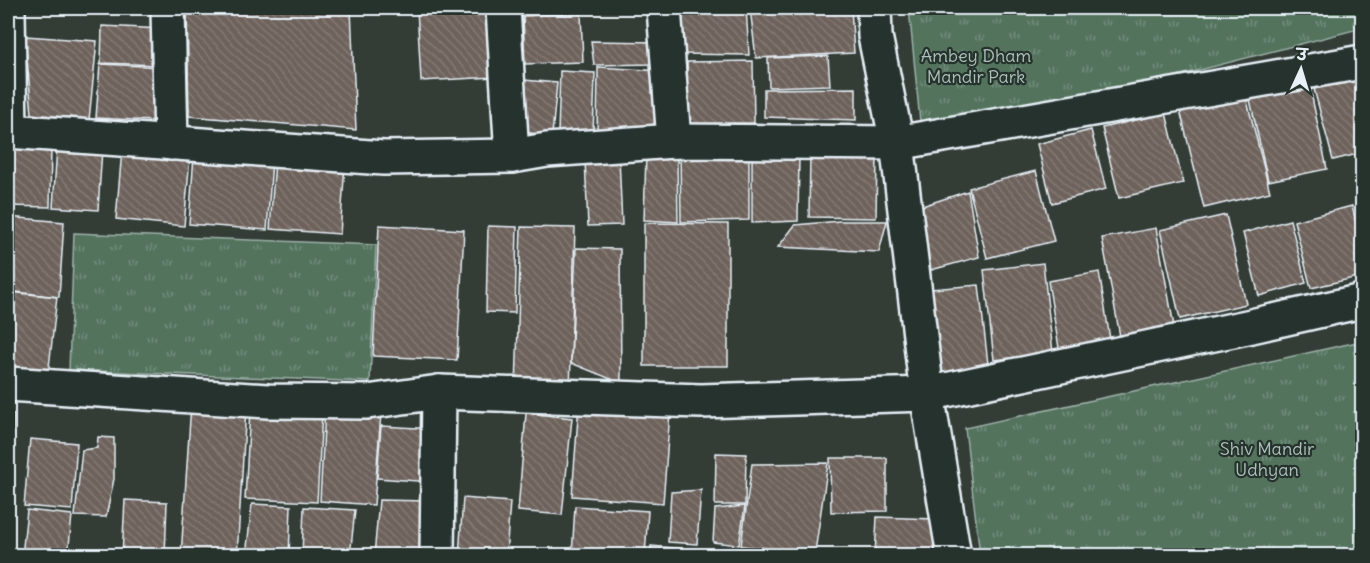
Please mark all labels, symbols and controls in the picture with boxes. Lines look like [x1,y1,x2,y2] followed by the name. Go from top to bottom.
[1271,39,1331,99] north arrow
[921,44,1032,88] park label: Ambey Dham Mandir Park
[1294,44,1309,64] text: उ
[1220,437,1315,481] park label: Shiv Mandir Udhyan

